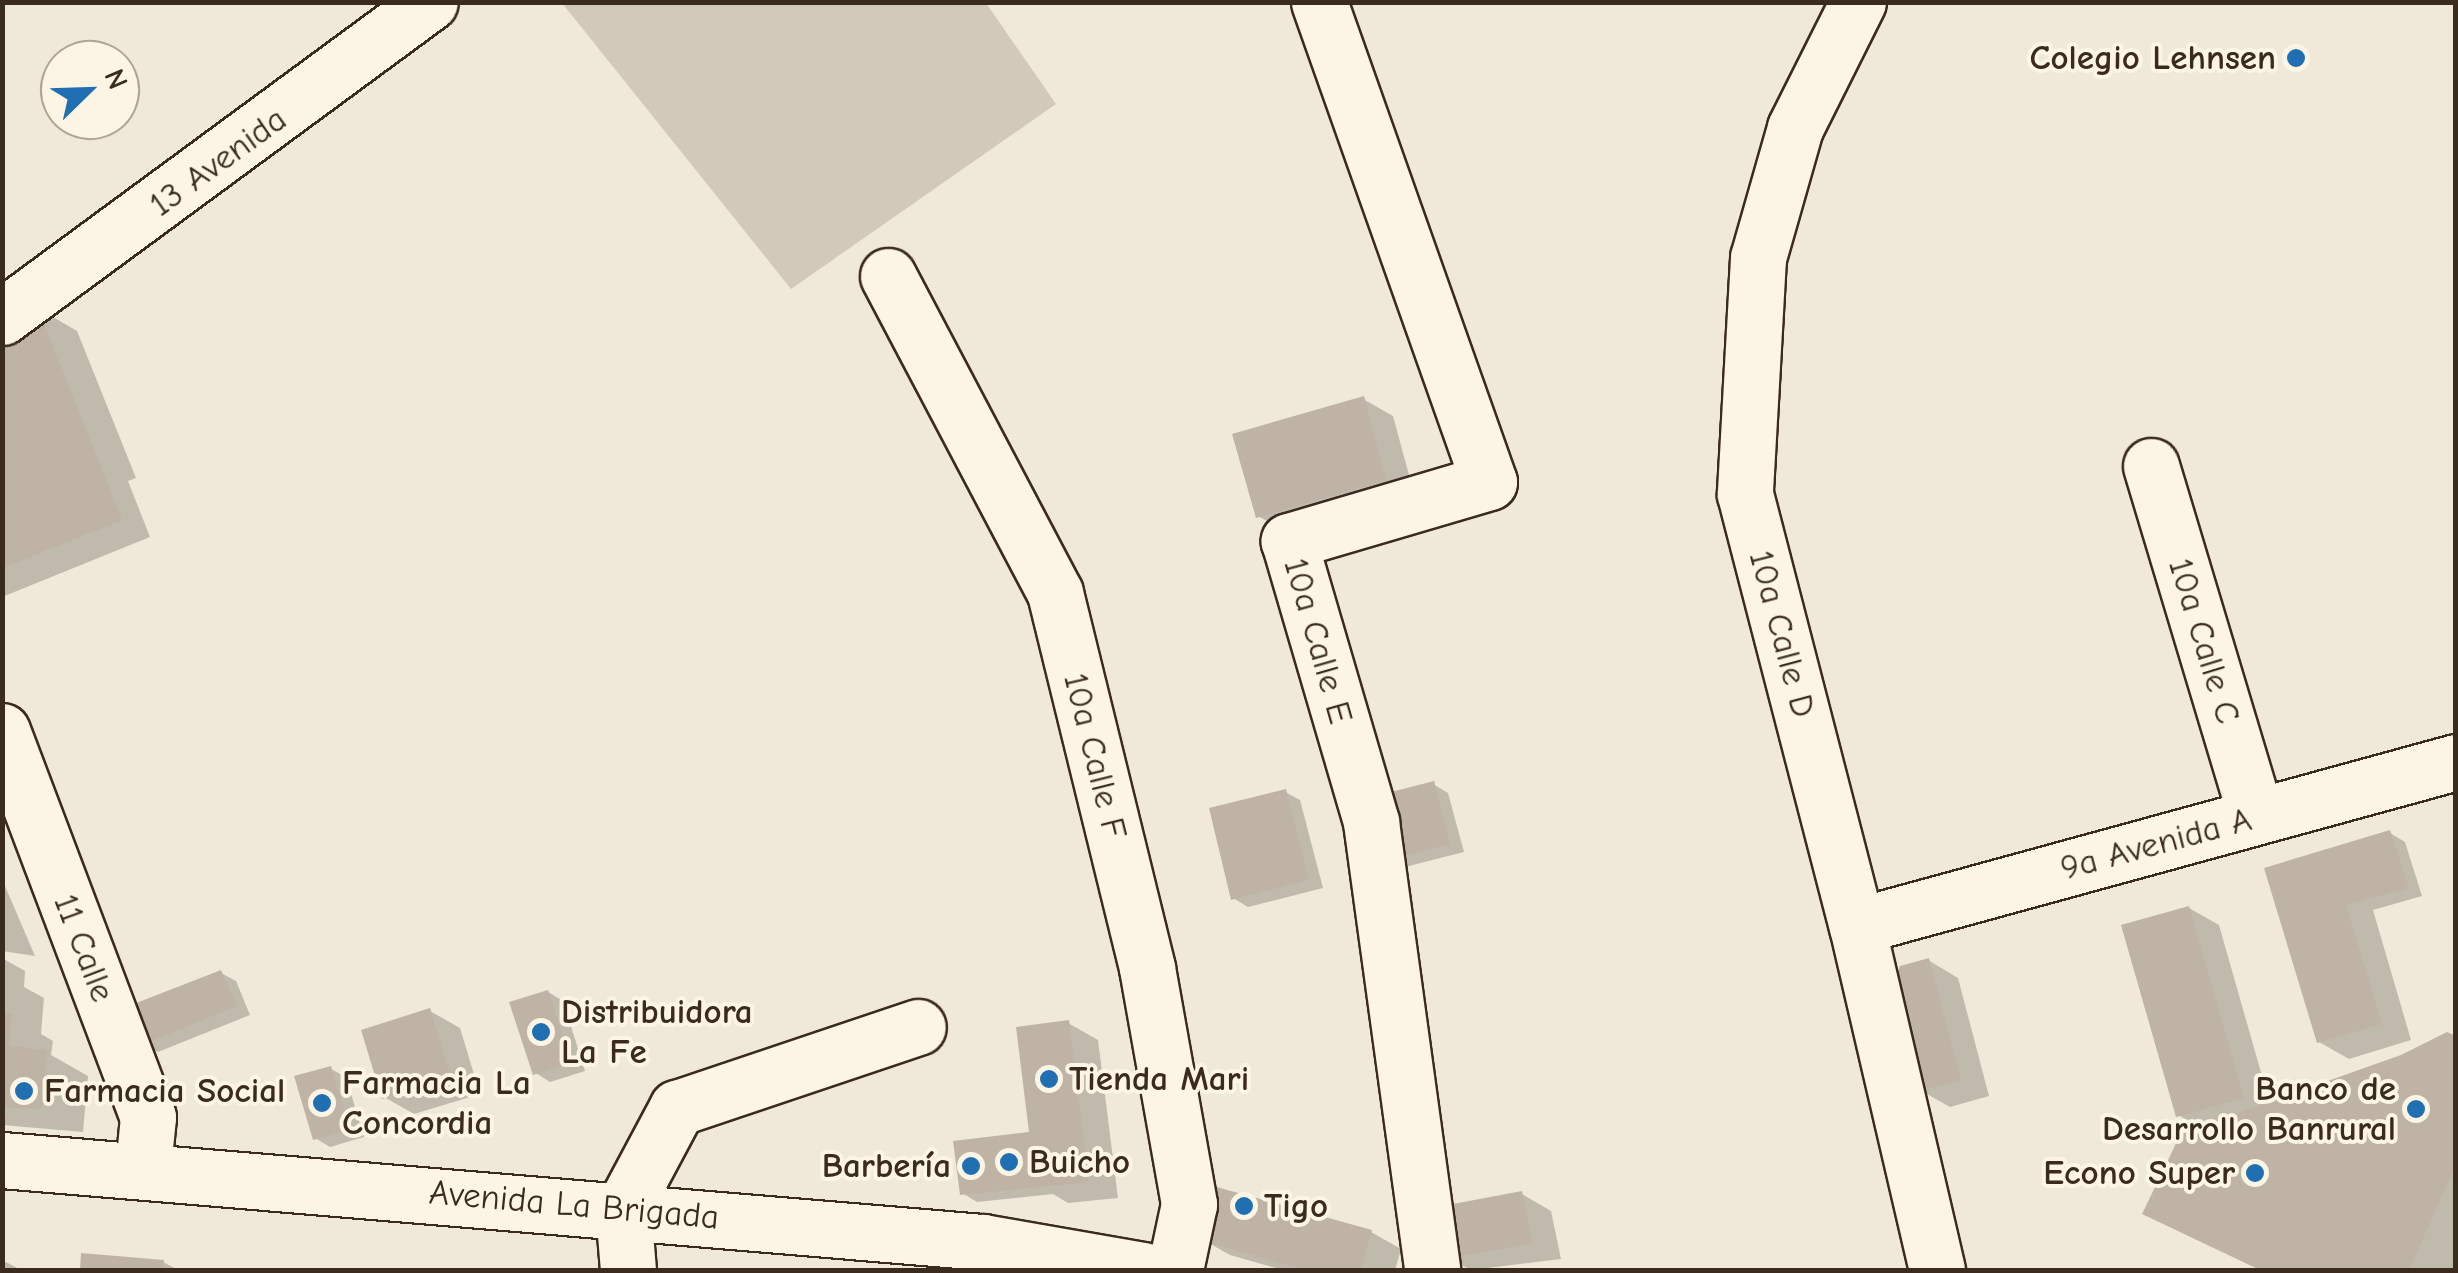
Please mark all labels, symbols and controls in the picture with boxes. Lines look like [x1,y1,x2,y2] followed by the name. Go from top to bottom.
[2029,37,2276,79] place label: Colegio Lehnsen
[40,40,140,140] north arrow
[2285,47,2307,69] marker: Colegio Lehnsen
[97,64,134,94] text: N
[141,98,295,226] street label: 13 Avenida
[1740,546,1824,722] street label: 10a Calle D
[1274,553,1362,729] street label: 10a Calle E
[2159,553,2249,729] street label: 10a Calle C
[1054,669,1136,843] street label: 10a Calle F
[2056,798,2256,890] street label: 9a Avenida A
[44,888,124,1008] street label: 11 Calle
[561,991,752,1073] place label: Distribuidora La Fe
[530,1021,552,1043] marker: Distribuidora La Fe
[1069,1058,1249,1100] place label: Tienda Mari
[342,1062,531,1144] place label: Farmacia La Concordia
[1038,1068,1060,1090] marker: Tienda Mari
[2102,1068,2396,1150] place label: Banco de Desarrollo Banrural
[44,1070,285,1112] place label: Farmacia Social
[13,1080,35,1102] marker: Farmacia Social
[311,1092,333,1114] marker: Farmacia La Concordia
[2405,1098,2427,1120] marker: Banco de Desarrollo Banrural
[1029,1141,1130,1183] place label: Buicho
[822,1145,951,1187] place label: Barbería
[998,1151,1020,1173] marker: Buicho
[2043,1152,2235,1194] place label: Econo Super
[960,1155,982,1177] marker: Barbería
[2244,1162,2266,1184] marker: Econo Super
[427,1171,721,1239] street label: Avenida La Brigada
[1264,1185,1328,1227] place label: Tigo
[1233,1195,1255,1217] marker: Tigo

